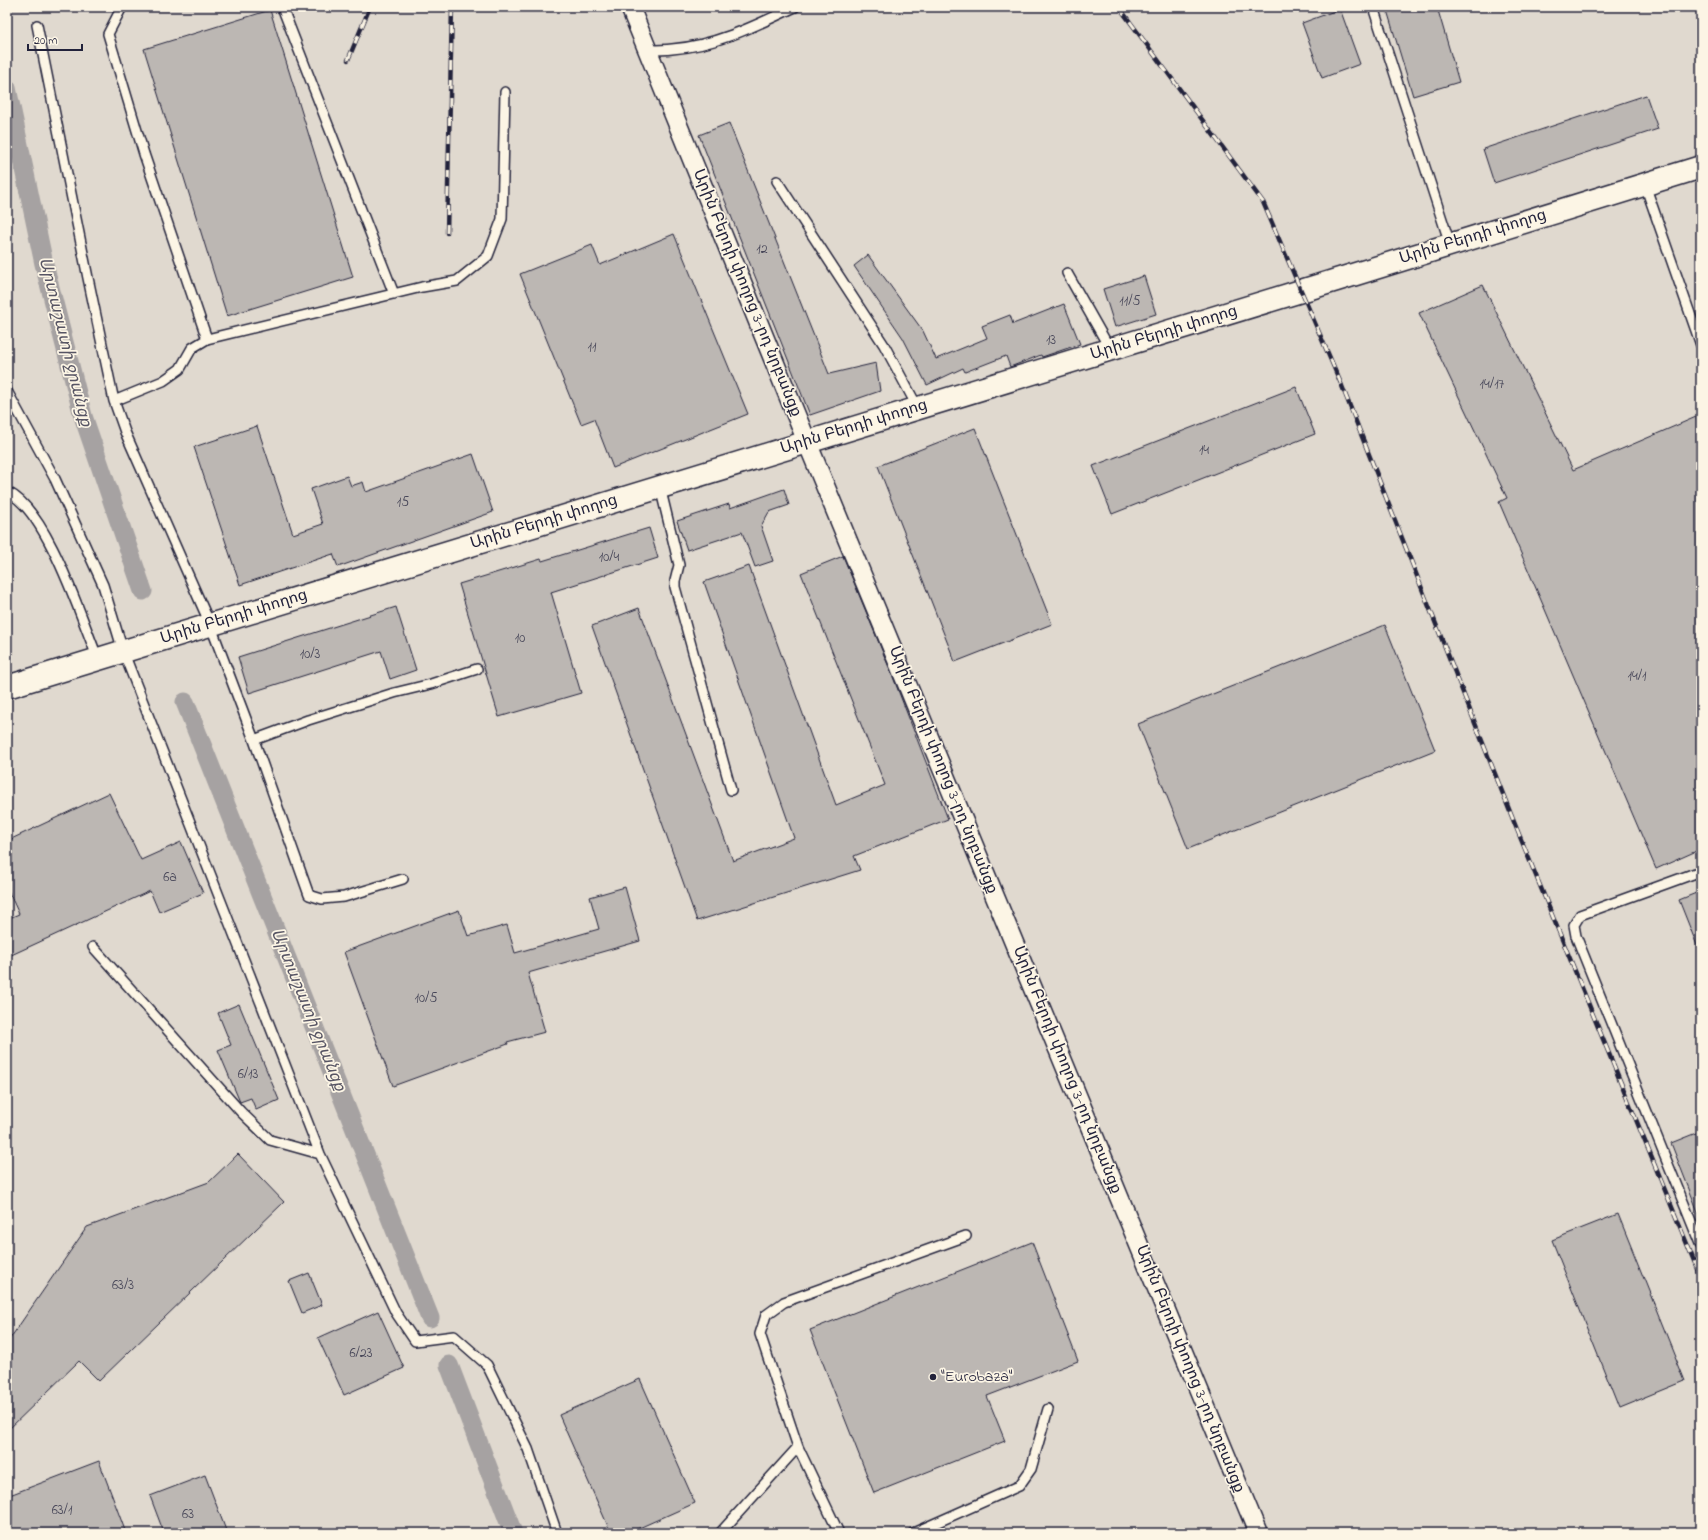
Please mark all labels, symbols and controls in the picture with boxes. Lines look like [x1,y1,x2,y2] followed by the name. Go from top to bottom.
[28,26,82,52] scale bar
[34,32,57,50] text: 20 m
[686,165,808,421] street label: Արին Բերդի փողոց 3-րդ նրբանցք
[1396,203,1550,271] street label: Արին Բերդի փողոց
[756,239,768,260] house number: 12
[32,255,98,430] water label: Արտաշատի ջրանցք
[1119,291,1141,312] house number: 11/5
[1087,299,1241,367] street label: Արին Բերդի փողոց
[1046,330,1056,351] house number: 13
[588,337,597,358] house number: 11
[1480,374,1505,395] house number: 14/17
[777,393,931,461] street label: Արին Բերդի փողոց
[1199,440,1209,461] house number: 14
[467,488,621,556] street label: Արին Բերդի փողոց
[397,492,409,513] house number: 15
[599,547,620,568] house number: 10/4
[157,583,311,651] street label: Արին Բերդի փողոց
[515,628,525,649] house number: 10
[882,642,1004,898] street label: Արին Բերդի փողոց 3-րդ նրբանցք
[300,644,321,665] house number: 10/3
[1627,666,1647,687] house number: 14/1
[163,867,177,888] house number: 6a
[264,925,352,1096] water label: Արտաշատի ջրանցք
[1006,942,1128,1198] street label: Արին Բերդի փողոց 3-րդ նրբանցք
[415,988,437,1009] house number: 10/5
[238,1064,259,1085] house number: 6/13
[1129,1241,1251,1497] street label: Արին Բերդի փողոց 3-րդ նրբանցք
[112,1275,134,1296] house number: 63/3
[349,1343,373,1364] house number: 6/23
[941,1365,1013,1389] place label: "Eurobaza"
[928,1372,938,1382] marker: "Eurobaza"
[52,1500,73,1521] house number: 63/1
[182,1504,194,1525] house number: 63

